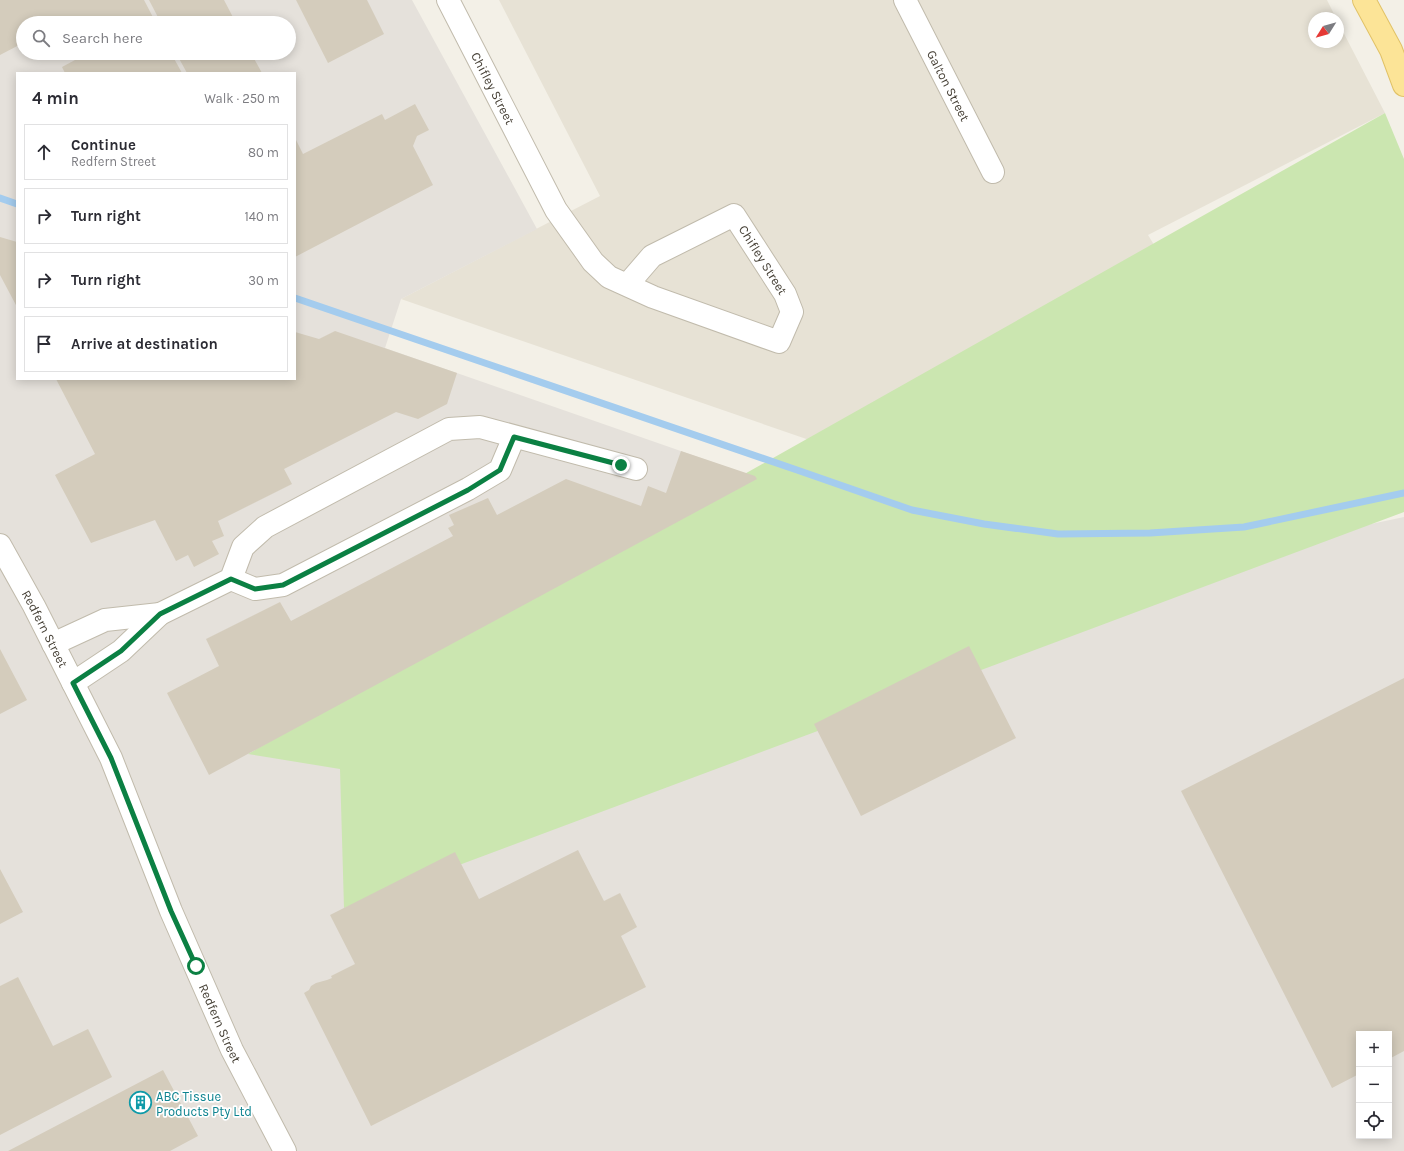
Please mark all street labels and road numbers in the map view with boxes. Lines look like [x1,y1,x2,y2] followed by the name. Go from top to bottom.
[924,47,973,124] street label: Galton Street
[468,49,518,127] street label: Chifley Street
[736,222,790,298] street label: Chifley Street
[19,587,71,670] street label: Redfern Street
[196,981,245,1065] street label: Redfern Street

